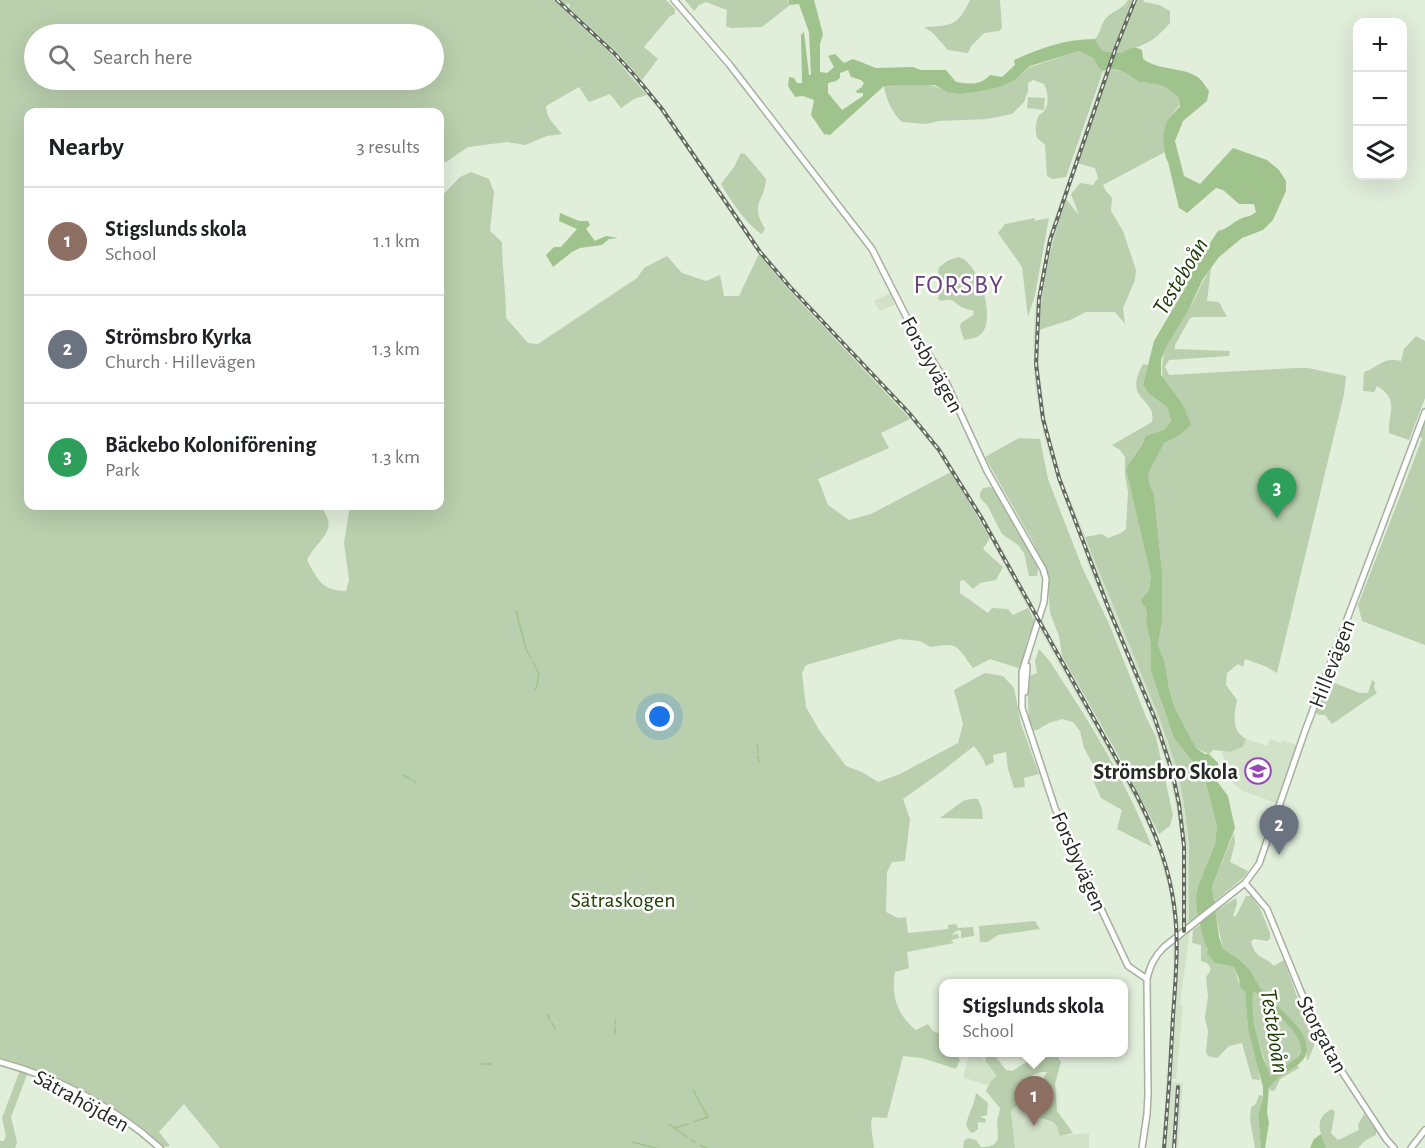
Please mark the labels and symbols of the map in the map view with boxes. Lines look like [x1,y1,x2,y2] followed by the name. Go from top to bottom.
[1149,234,1213,319] water label: Testeboån
[913,272,1005,298] district label: FORSBY
[897,313,968,416] street label: Forsbyvägen
[1258,468,1296,518] pin: 3
[1305,616,1359,711] street label: Hillevägen
[645,702,674,731] your location
[1243,756,1273,786] school or university icon: Strömsbro Skola
[1093,761,1238,783] place label: Strömsbro Skola
[1260,806,1298,855] pin: 2
[1047,808,1111,914] street label: Forsbyvägen
[570,889,676,911] park label: Sätraskogen
[1255,987,1293,1075] water label: Testeboån
[1293,992,1351,1077] street label: Storgatan
[30,1066,133,1136] street label: Sätrahöjden
[1014,1076,1054,1126] pin: 1

